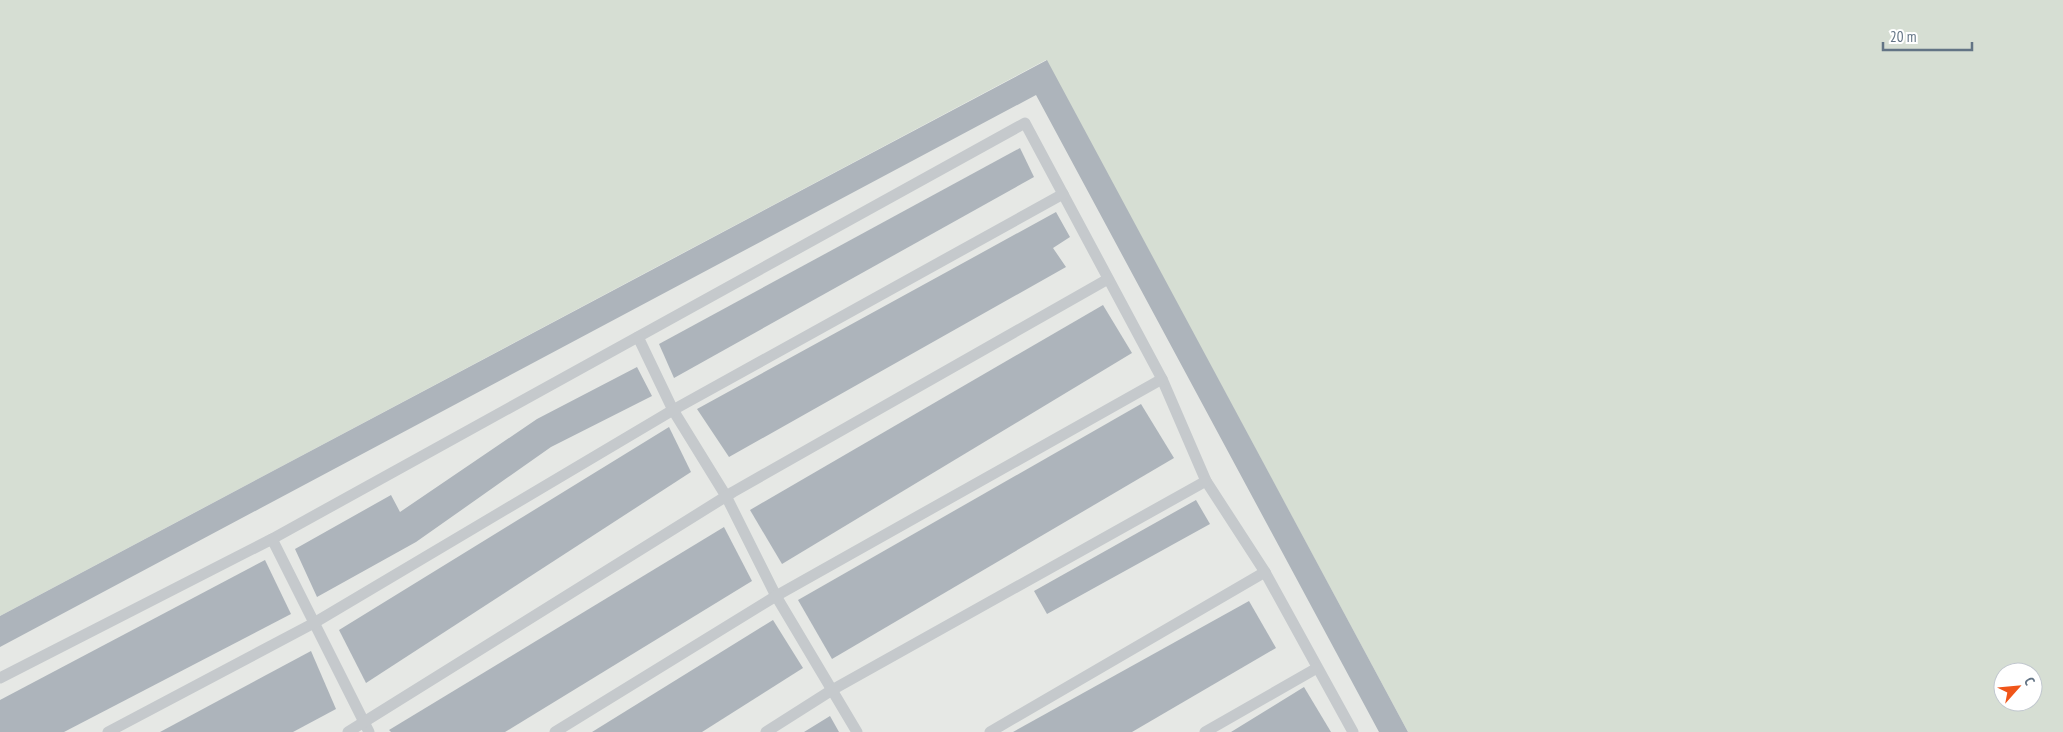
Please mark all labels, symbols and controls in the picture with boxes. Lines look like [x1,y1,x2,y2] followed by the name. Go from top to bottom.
[1883,20,1972,52] scale bar
[1890,27,1916,46] text: 20 m
[1993,662,2043,712] north arrow
[2020,674,2039,689] text: С

